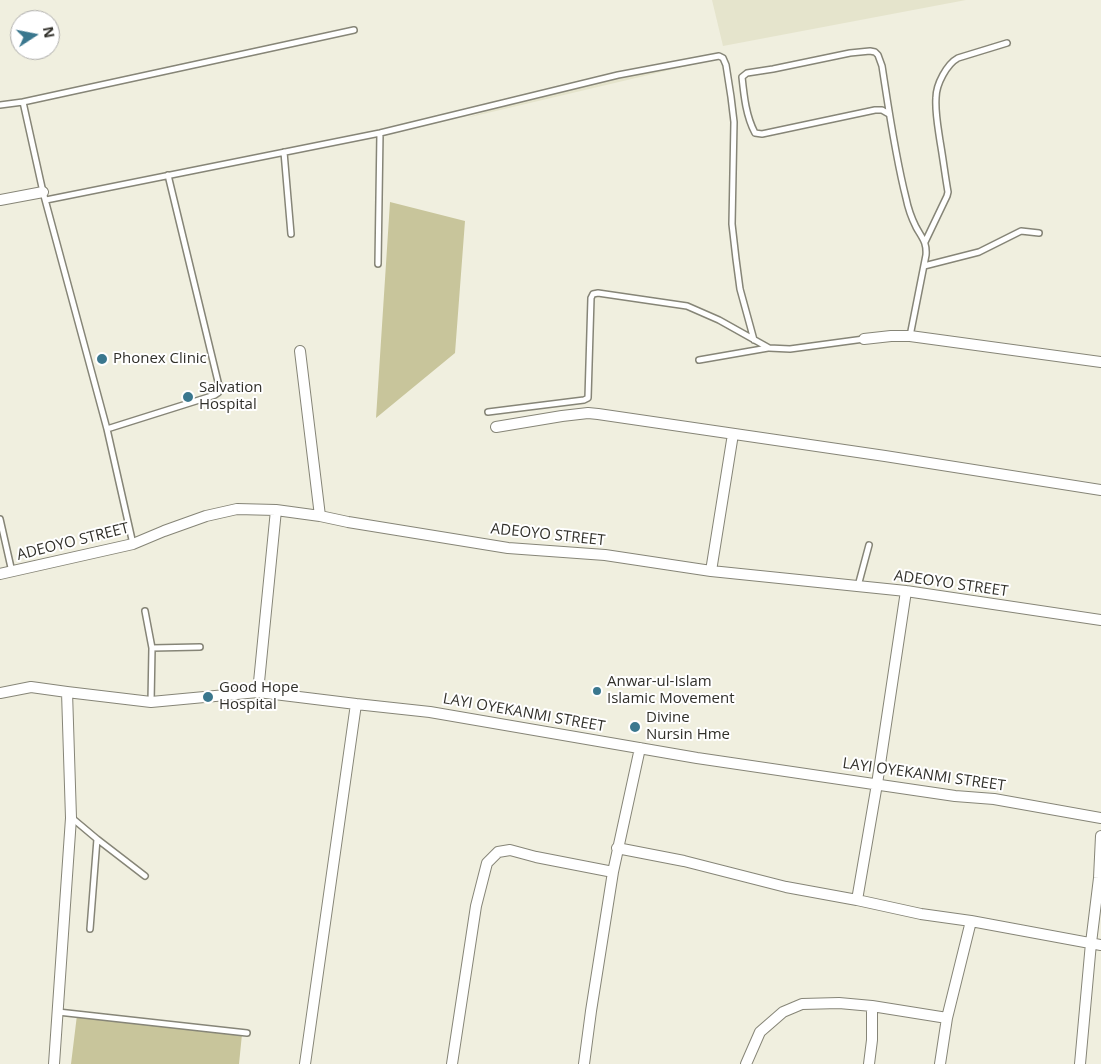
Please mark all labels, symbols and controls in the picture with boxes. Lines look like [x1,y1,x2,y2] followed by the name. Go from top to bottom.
[10,10,60,60] north arrow
[39,25,60,40] text: N
[113,350,207,368] place label: Phonex Clinic
[95,352,109,366] marker: Phonex Clinic
[199,379,263,414] place label: Salvation Hospital
[181,390,195,404] marker: Salvation Hospital
[15,519,131,565] street label: ADEOYO STREET
[490,520,606,550] street label: ADEOYO STREET
[893,567,1009,601] street label: ADEOYO STREET
[607,673,734,708] place label: Anwar-ul-Islam Islamic Movement
[219,679,299,714] place label: Good Hope Hospital
[591,685,603,697] marker: Anwar-ul-Islam Islamic Movement
[201,690,215,704] marker: Good Hope Hospital
[441,690,607,736] street label: LAYI OYEKANMI STREET
[646,709,730,744] place label: Divine Nursin Hme
[628,720,642,734] marker: Divine Nursin Hme
[841,755,1007,795] street label: LAYI OYEKANMI STREET

